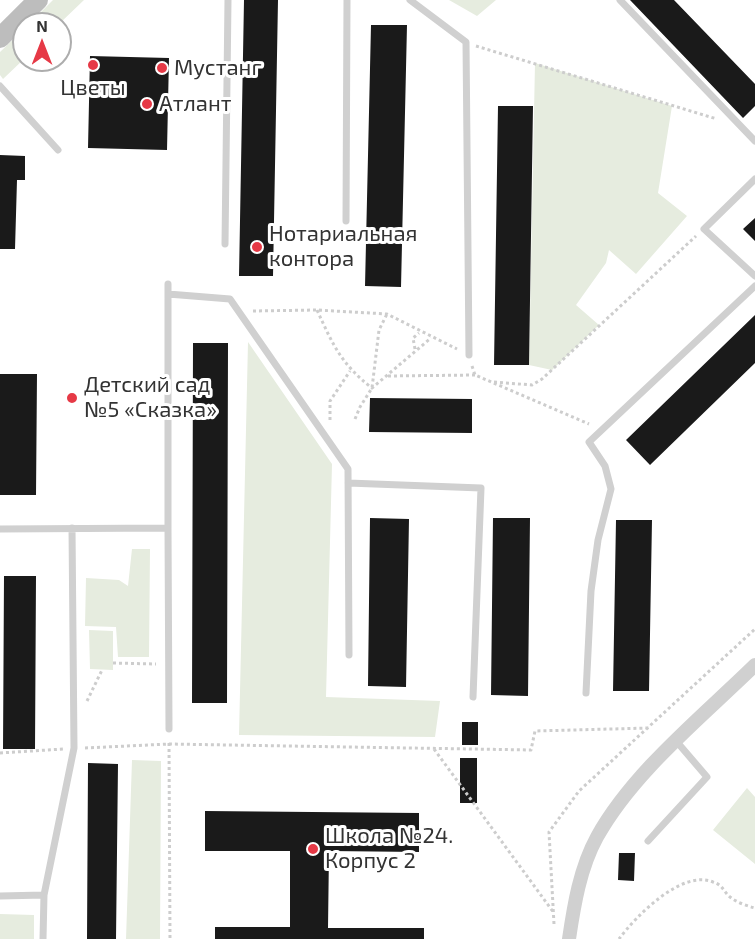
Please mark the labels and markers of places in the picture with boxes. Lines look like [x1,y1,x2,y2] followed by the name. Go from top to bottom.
[174,55,262,81] place label: Мустанг
[86,58,100,72] marker: Цветы
[155,61,169,75] marker: Мустанг
[60,75,126,101] place label: Цветы
[159,91,232,117] place label: Атлант
[140,97,154,111] marker: Атлант
[269,221,417,272] place label: Нотариальная контора
[250,240,264,254] marker: Нотариальная контора
[84,372,217,424] place label: Детский сад №5 «Сказка»
[65,391,79,405] marker: Детский сад №5 «Сказка»
[325,823,453,874] place label: Школа №24. Корпус 2
[306,842,320,856] marker: Школа №24. Корпус 2

